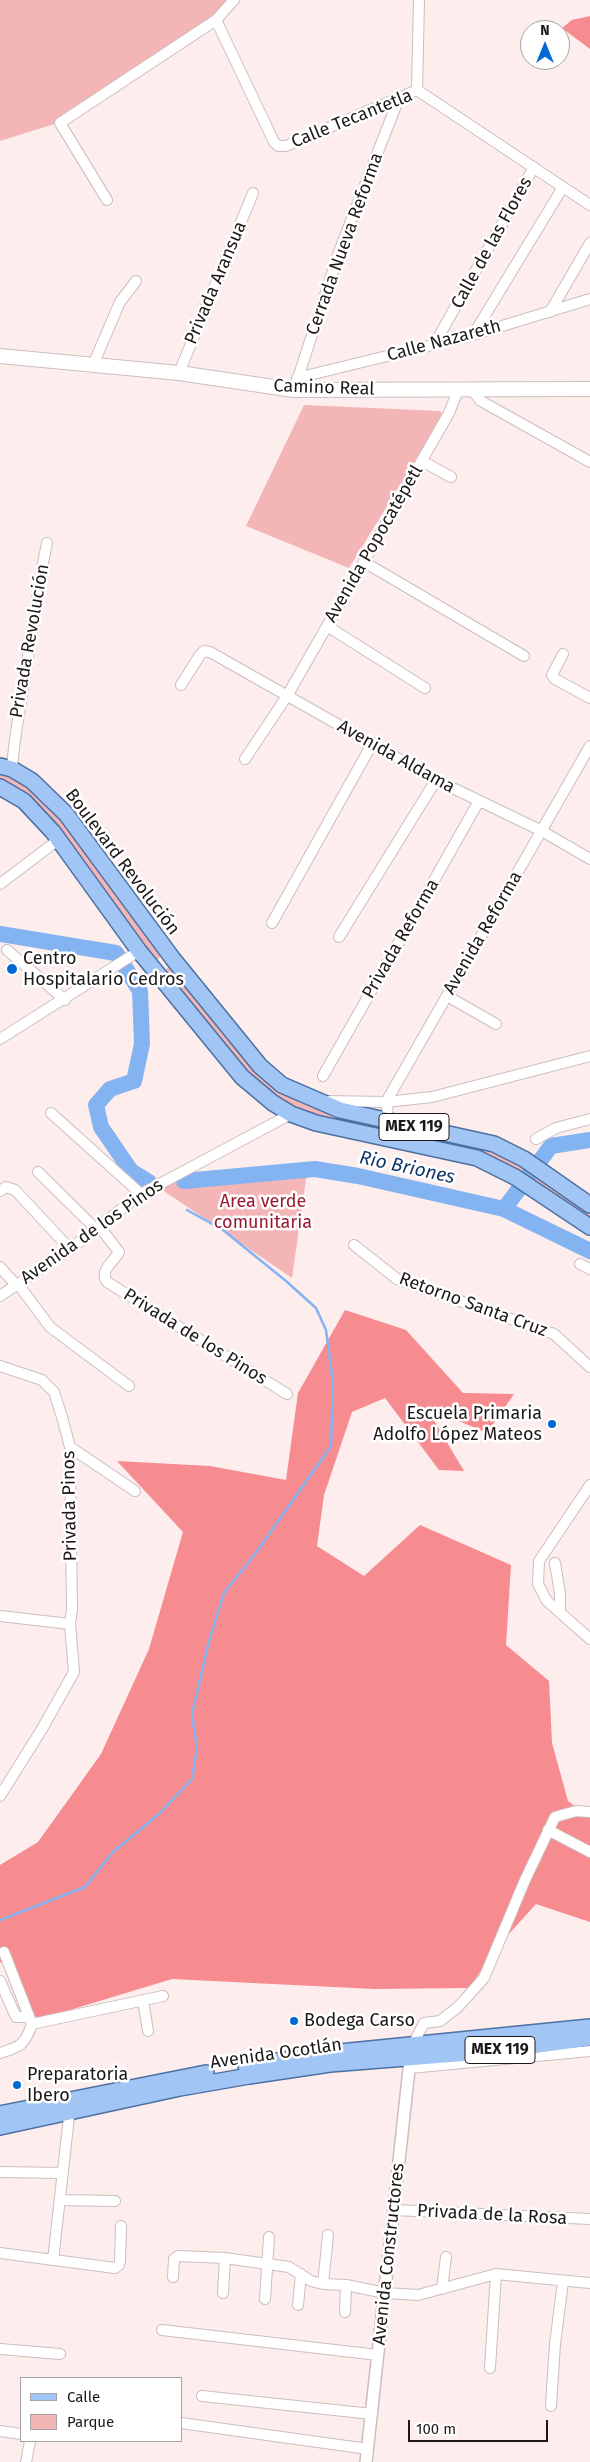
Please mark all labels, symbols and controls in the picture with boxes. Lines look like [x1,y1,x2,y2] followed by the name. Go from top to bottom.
[520,20,570,70] north arrow
[540,22,550,39] text: N
[288,85,416,153] street label: Calle Tecantetla
[302,150,388,338] street label: Cerrada Nueva Reforma
[447,174,537,312] street label: Calle de las Flores
[180,218,252,348] street label: Privada Aransua
[385,315,503,367] street label: Calle Nazareth
[273,375,375,401] street label: Camino Real
[320,462,428,626] street label: Avenida Popocatépetl
[6,562,54,720] street label: Privada Revolución
[333,716,459,798] street label: Avenida Aldama
[60,785,184,939] street label: Boulevard Revolución
[439,867,527,999] street label: Avenida Reforma
[358,875,444,1003] street label: Privada Reforma
[23,948,184,991] place label: Centro Hospitalario Cedros
[5,962,19,976] marker: Centro Hospitalario Cedros
[379,1114,449,1140] road number: MEX 119
[357,1147,457,1189] water label: Rio Briones
[17,1175,167,1289] street label: Avenida de los Pinos
[214,1191,312,1234] park label: Area verde comunitaria
[396,1268,550,1342] street label: Retorno Santa Cruz
[119,1284,271,1390] street label: Privada de los Pinos
[373,1403,542,1446] place label: Escuela Primaria Adolfo López Mateos
[546,1418,558,1430] marker: Escuela Primaria Adolfo López Mateos
[58,1450,82,1562] street label: Privada Pinos
[304,2010,415,2032] place label: Bodega Carso
[288,2015,300,2027] marker: Bodega Carso
[209,2034,343,2074] street label: Avenida Ocotlán
[465,2036,535,2064] road number: MEX 119
[27,2064,128,2106] place label: Preparatoria Ibero
[11,2079,23,2091] marker: Preparatoria Ibero
[369,2162,409,2346] street label: Avenida Constructores
[417,2200,567,2230] street label: Privada de la Rosa
[20,2377,182,2442] legend
[67,2388,100,2406] text: Calle
[410,2410,550,2442] scale bar
[67,2413,114,2431] text: Parque
[416,2420,456,2438] text: 100 m

